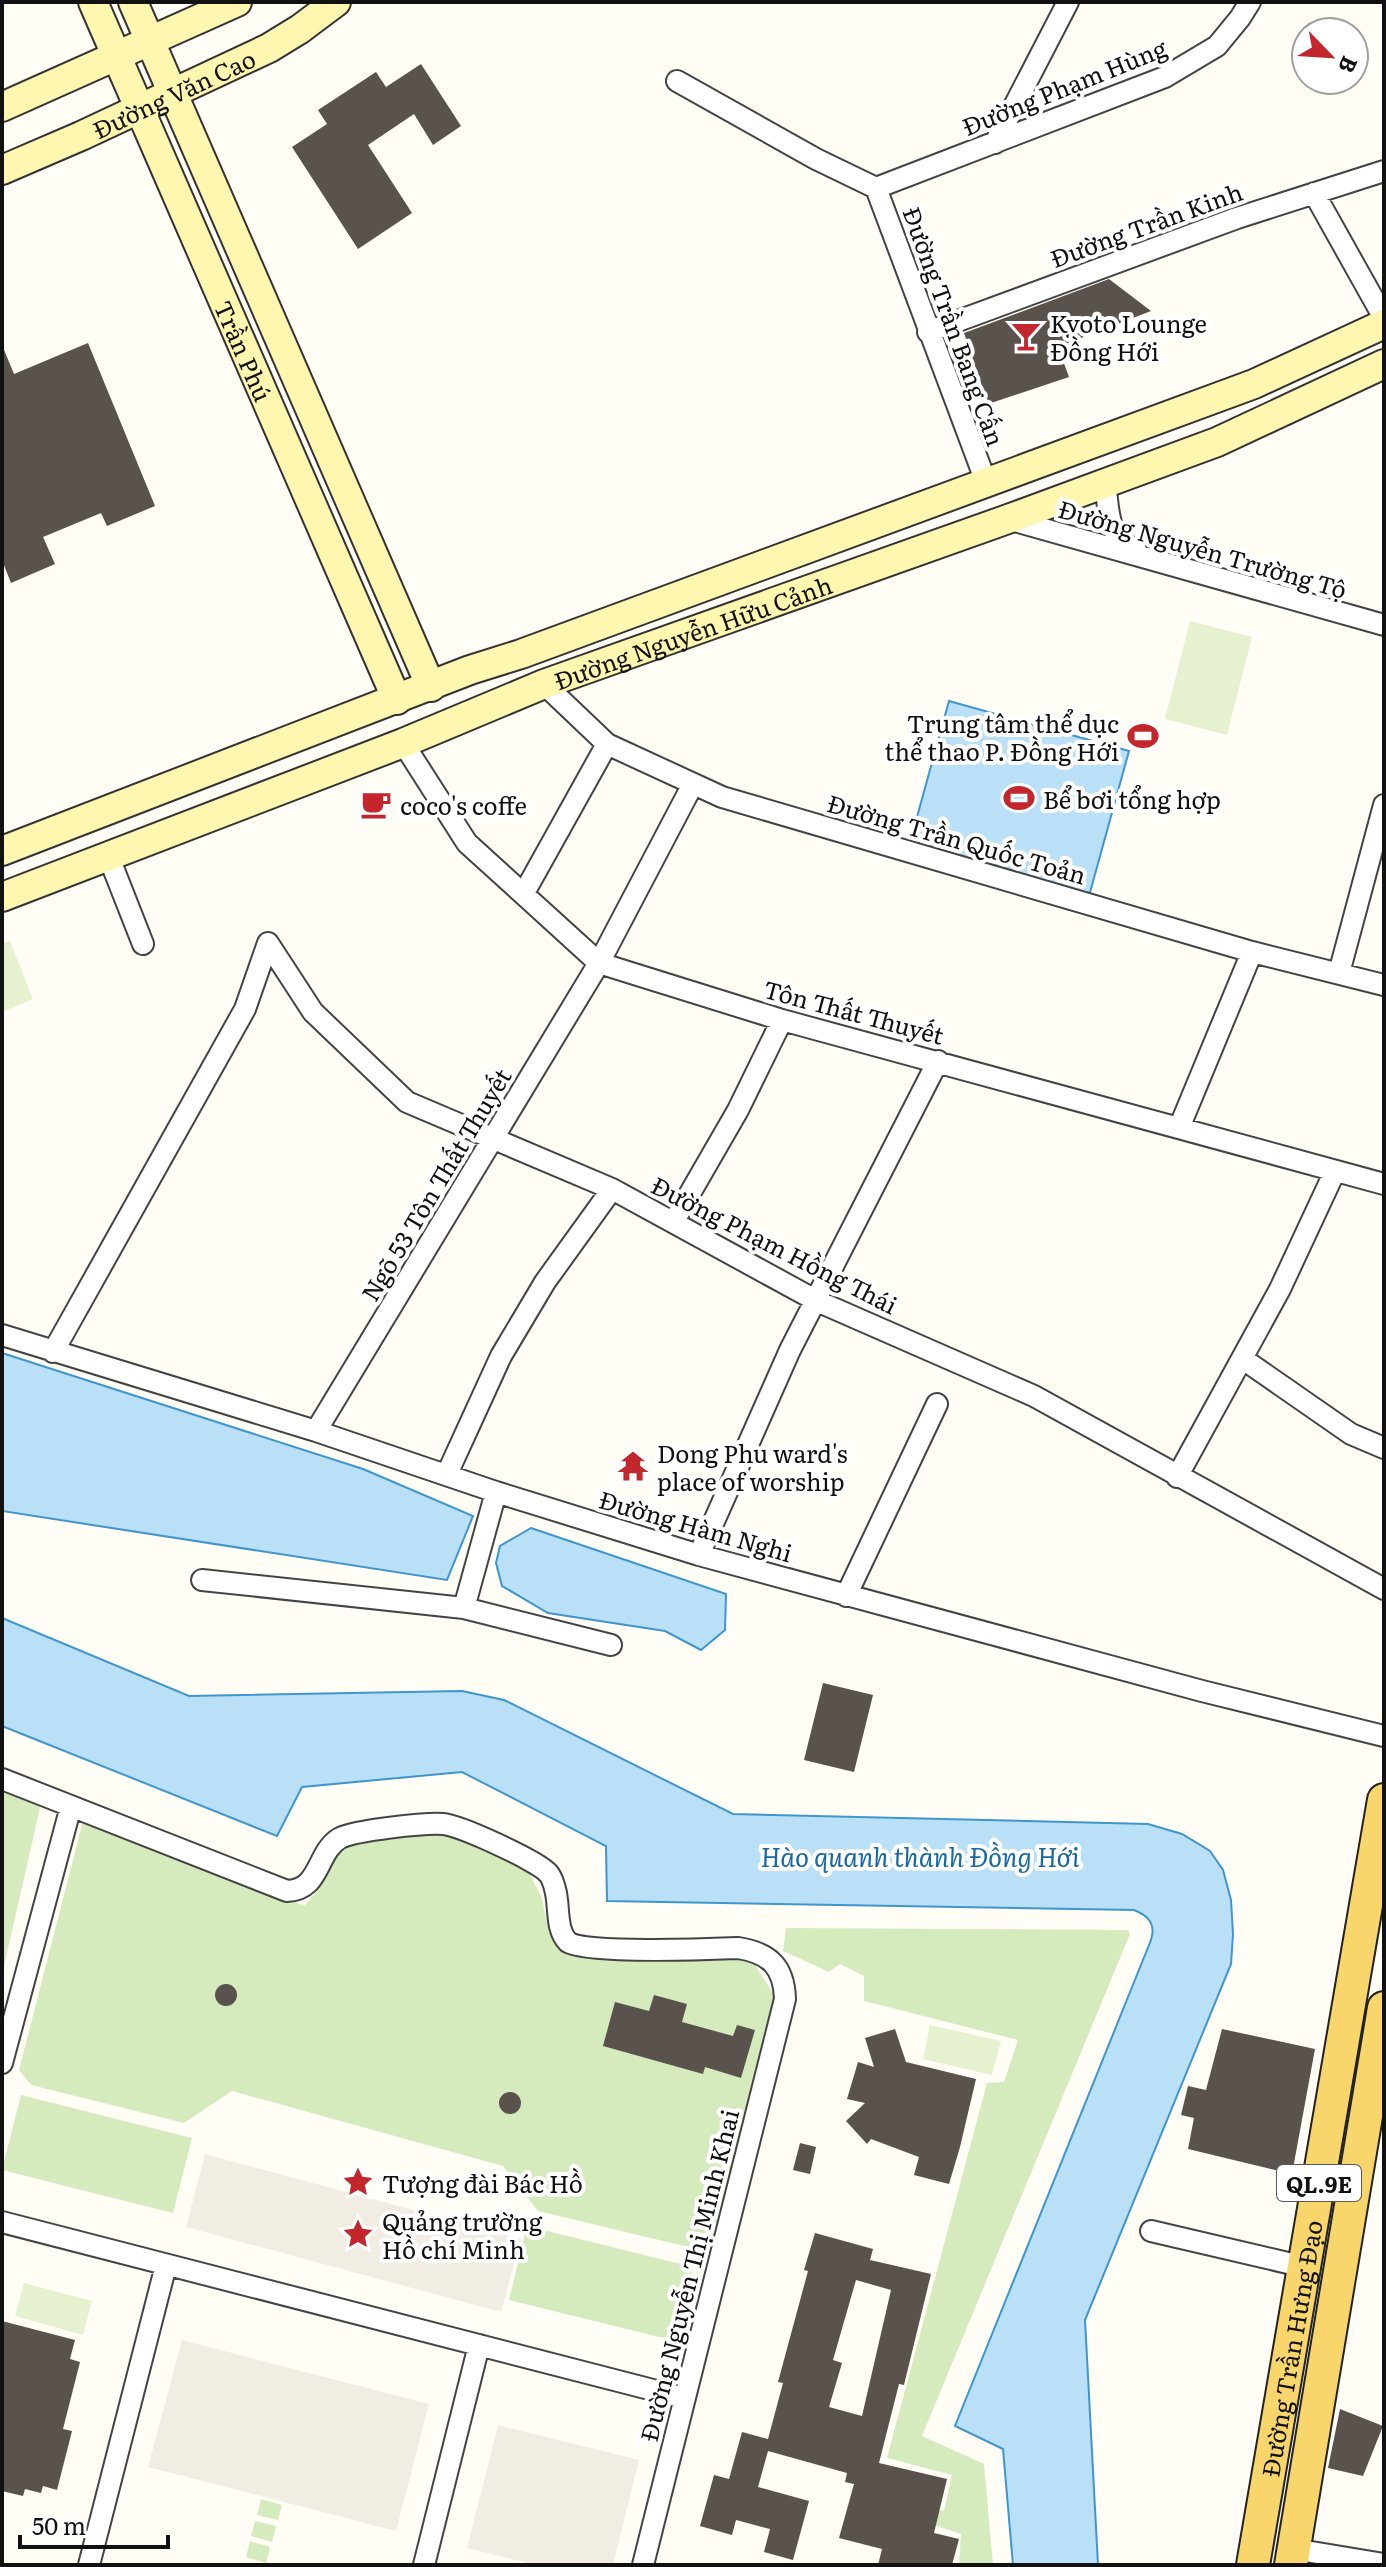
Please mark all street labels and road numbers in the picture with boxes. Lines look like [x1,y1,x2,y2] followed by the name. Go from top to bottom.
[956,29,1172,143] street label: Đường Phạm Hùng
[86,40,261,146] street label: Đường Văn Cao
[1045,173,1247,275] street label: Đường Trần Kinh
[895,201,1015,451] street label: Đường Trần Bang Cấn
[207,294,282,406] street label: Trần Phú
[1055,490,1351,606] street label: Đường Nguyễn Trường Tộ
[549,566,836,697] street label: Đường Nguyễn Hữu Cảnh
[824,784,1091,892] street label: Đường Trần Quốc Toản
[760,970,948,1052] street label: Tôn Thất Thuyết
[351,1061,519,1307] street label: Ngõ 53 Tôn Thất Thuyết
[646,1167,904,1321] street label: Đường Phạm Hồng Thái
[595,1481,797,1569] street label: Đường Hàm Nghi
[630,2105,746,2445] street label: Đường Nguyễn Thị Minh Khai
[1277,2165,1361,2201] road number: QL.9E
[1251,2217,1329,2479] street label: Đường Trần Hưng Đạo

